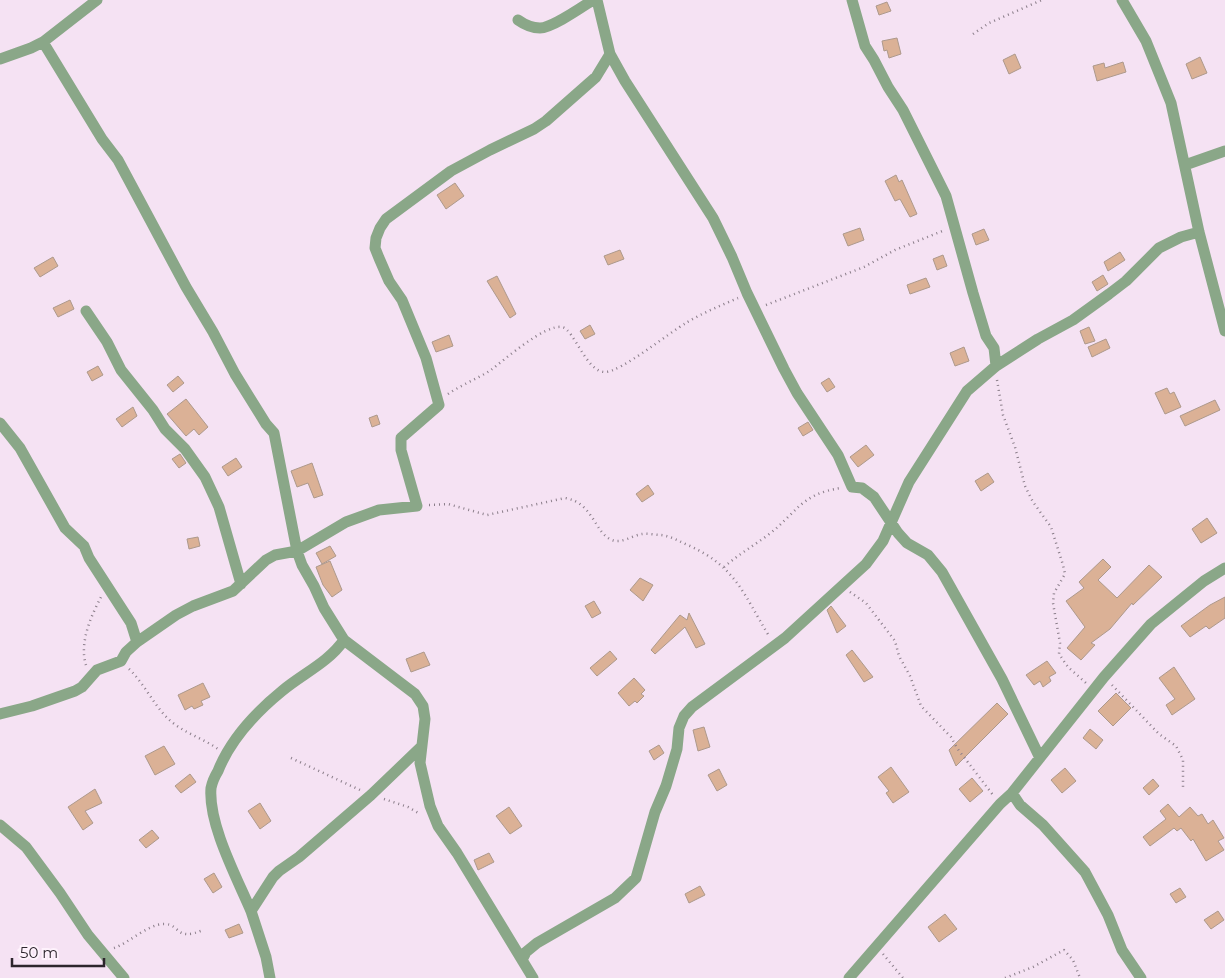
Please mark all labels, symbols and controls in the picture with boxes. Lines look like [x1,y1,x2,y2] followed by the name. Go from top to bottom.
[12,936,105,968] scale bar
[20,943,58,962] text: 50 m

